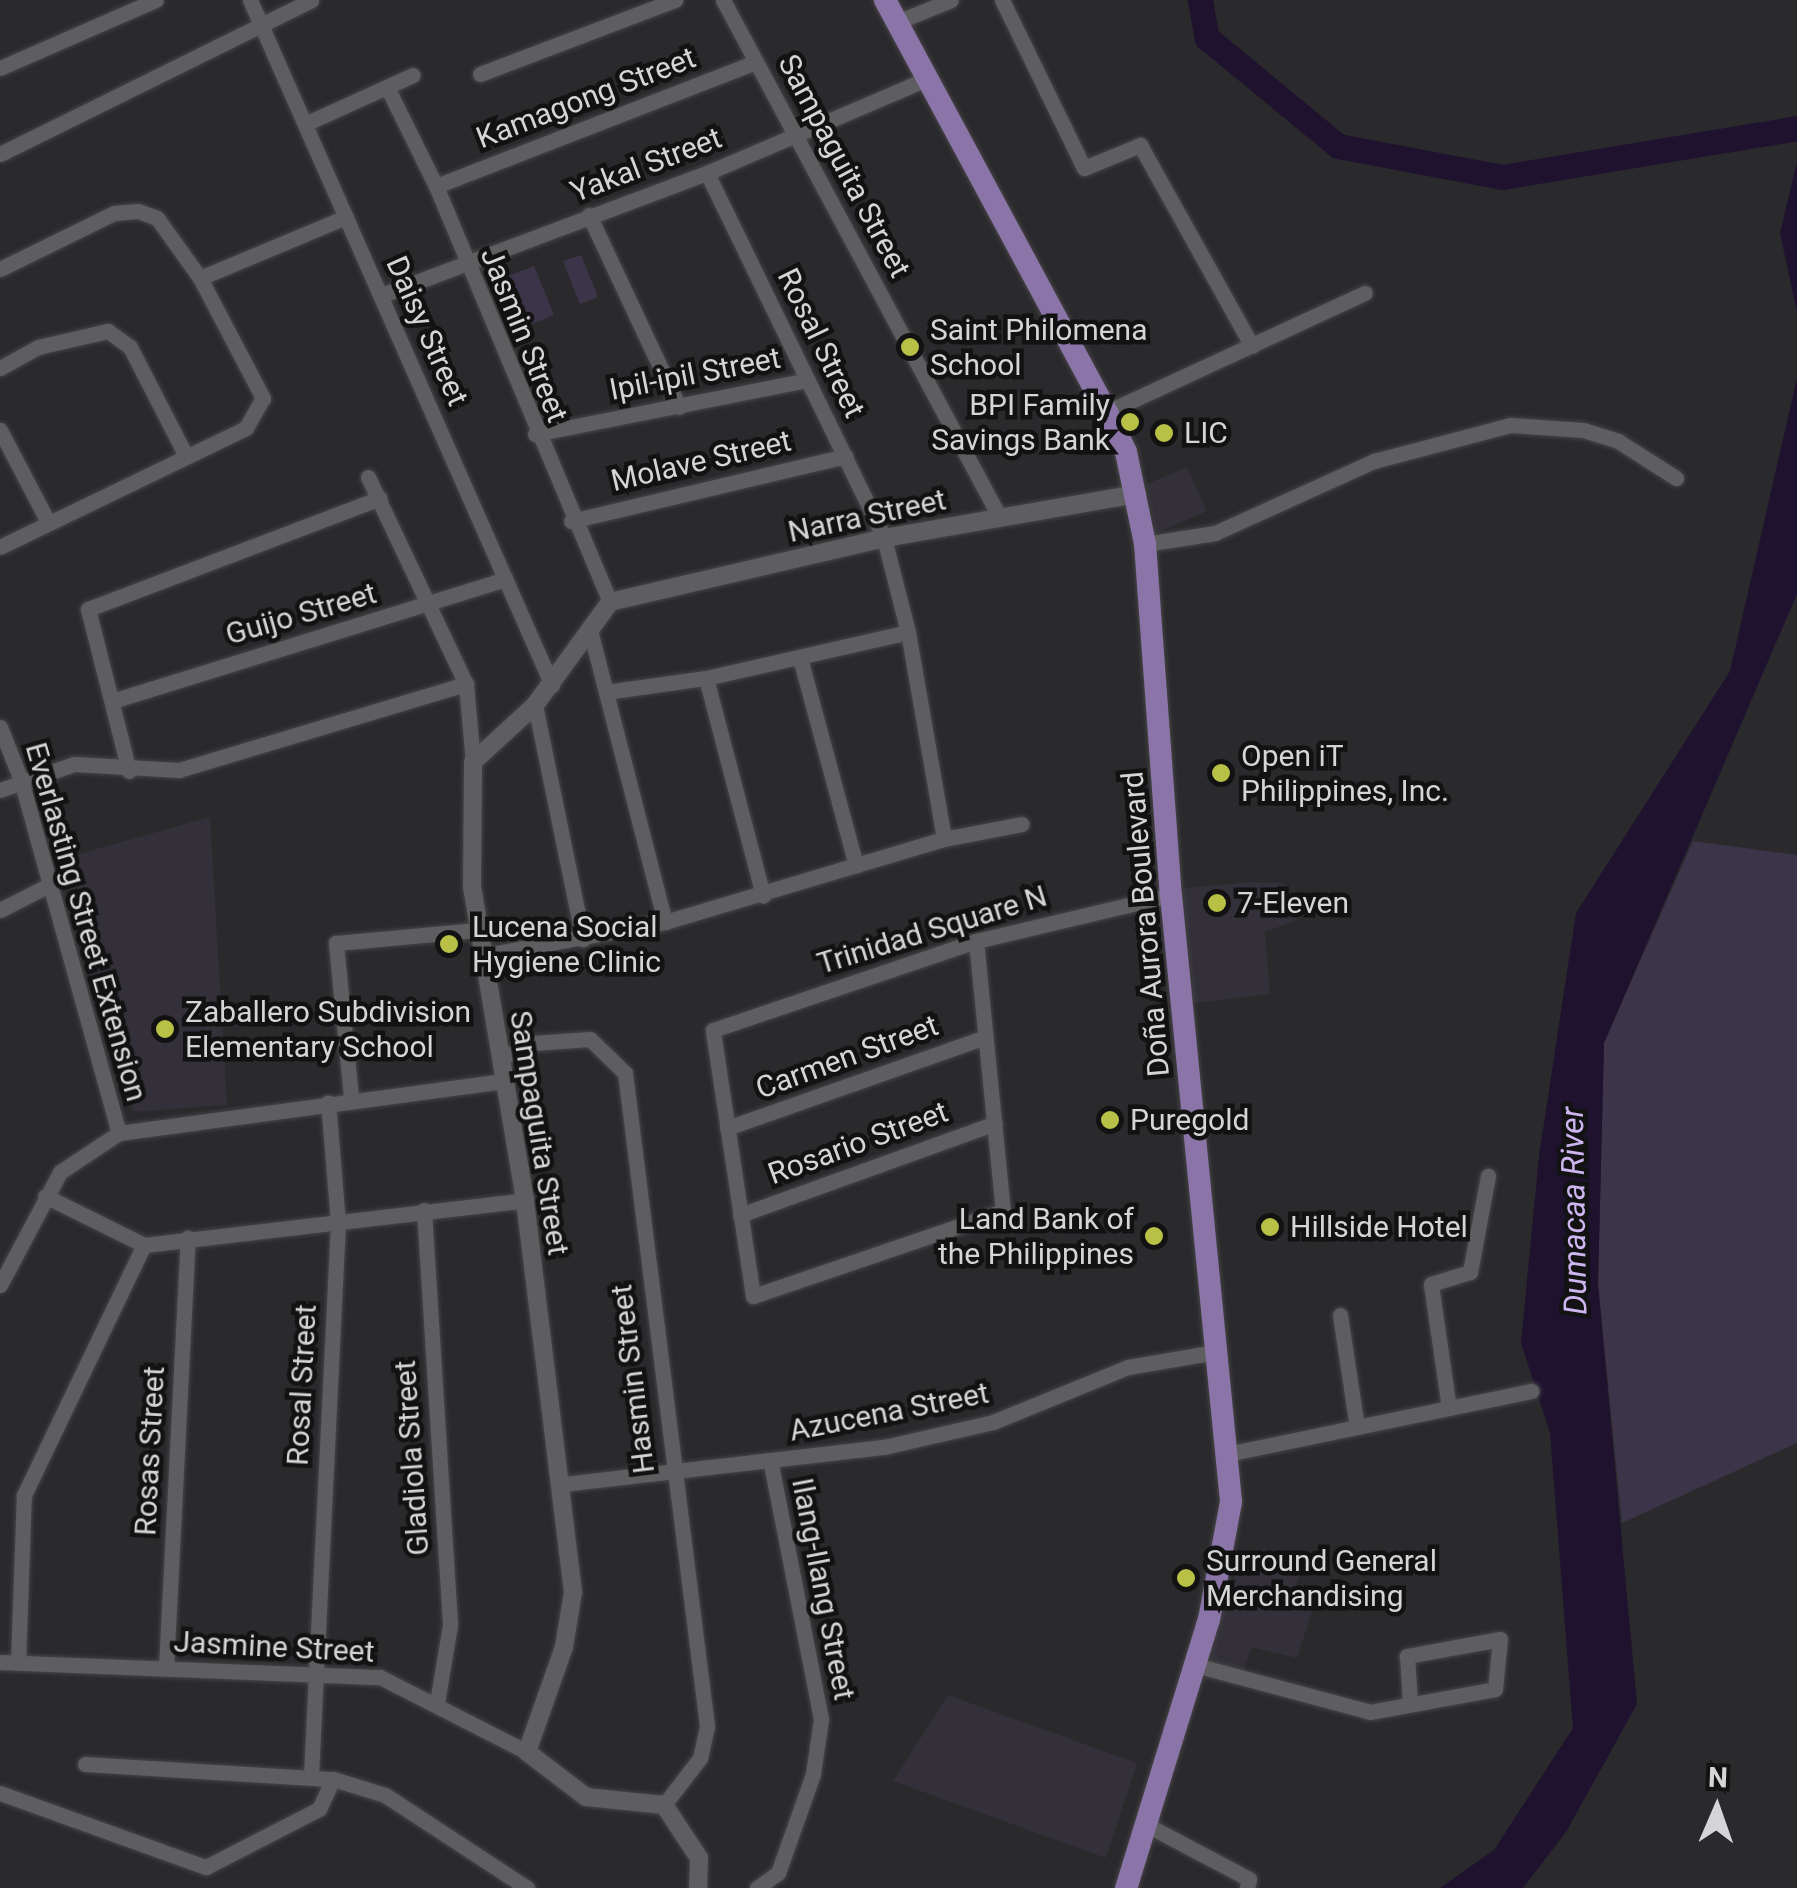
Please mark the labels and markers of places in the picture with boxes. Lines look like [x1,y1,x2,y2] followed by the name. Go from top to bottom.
[930,312,1148,382] place label: Saint Philomena School
[899,336,921,358] marker: Saint Philomena School
[931,387,1110,458] place label: BPI Family Savings Bank
[1119,411,1141,433] marker: BPI Family Savings Bank
[1184,415,1228,451] place label: LIC
[1153,422,1175,444] marker: LIC
[1241,738,1449,808] place label: Open iT Philippines, Inc.
[1210,762,1232,784] marker: Open iT Philippines, Inc.
[1237,885,1349,921] place label: 7-Eleven
[1206,892,1228,914] marker: 7-Eleven
[472,909,661,980] place label: Lucena Social Hygiene Clinic
[436,931,462,957] marker: Lucena Social Hygiene Clinic
[185,994,471,1064] place label: Zaballero Subdivision Elementary School
[154,1018,176,1040] marker: Zaballero Subdivision Elementary School
[1130,1102,1249,1138] place label: Puregold
[1099,1109,1121,1131] marker: Puregold
[938,1201,1134,1272] place label: Land Bank of the Philippines
[1290,1209,1468,1245] place label: Hillside Hotel
[1259,1216,1281,1238] marker: Hillside Hotel
[1143,1225,1165,1247] marker: Land Bank of the Philippines
[1206,1543,1437,1614] place label: Surround General Merchandising
[1175,1567,1197,1589] marker: Surround General Merchandising

